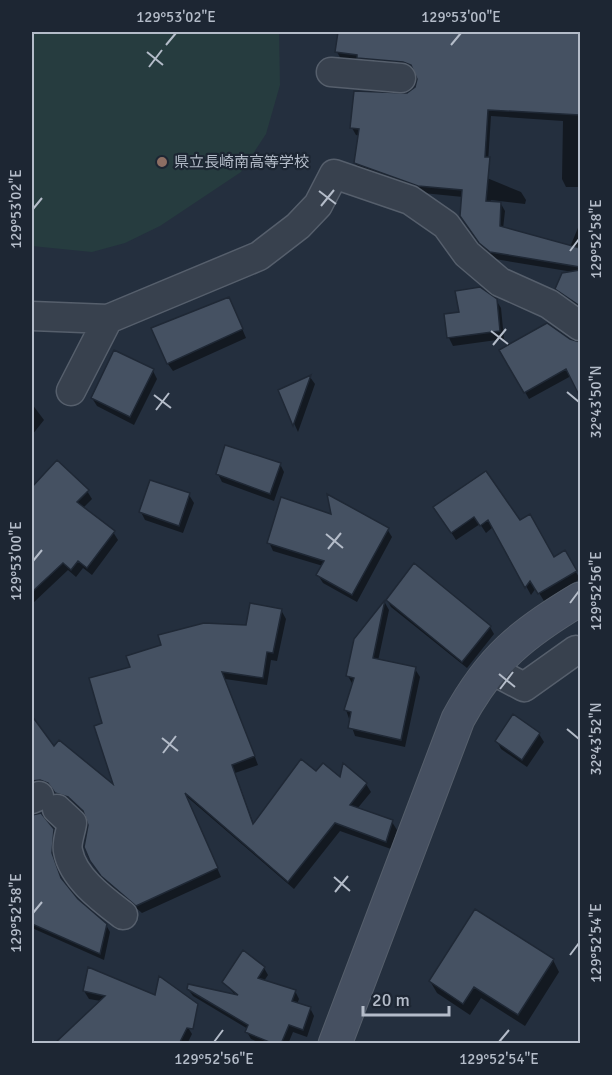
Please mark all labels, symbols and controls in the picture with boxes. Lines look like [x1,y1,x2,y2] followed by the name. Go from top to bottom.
[136,8,216,26] text: 129°53'02"E
[421,8,501,26] text: 129°53'00"E
[174,153,309,171] place label: 県立長崎南高等学校
[155,155,169,169] marker: 県立長崎南高等学校
[7,169,25,249] text: 129°53'02"E
[587,199,605,279] text: 129°52'58"E
[587,365,605,439] text: 32°43'50"N
[7,521,25,601] text: 129°53'00"E
[587,551,605,631] text: 129°52'56"E
[587,702,605,776] text: 32°43'52"N
[7,873,25,953] text: 129°52'58"E
[587,903,605,983] text: 129°52'54"E
[363,979,448,1017] scale bar
[372,989,410,1011] text: 20 m
[174,1050,254,1068] text: 129°52'56"E
[459,1050,539,1068] text: 129°52'54"E

